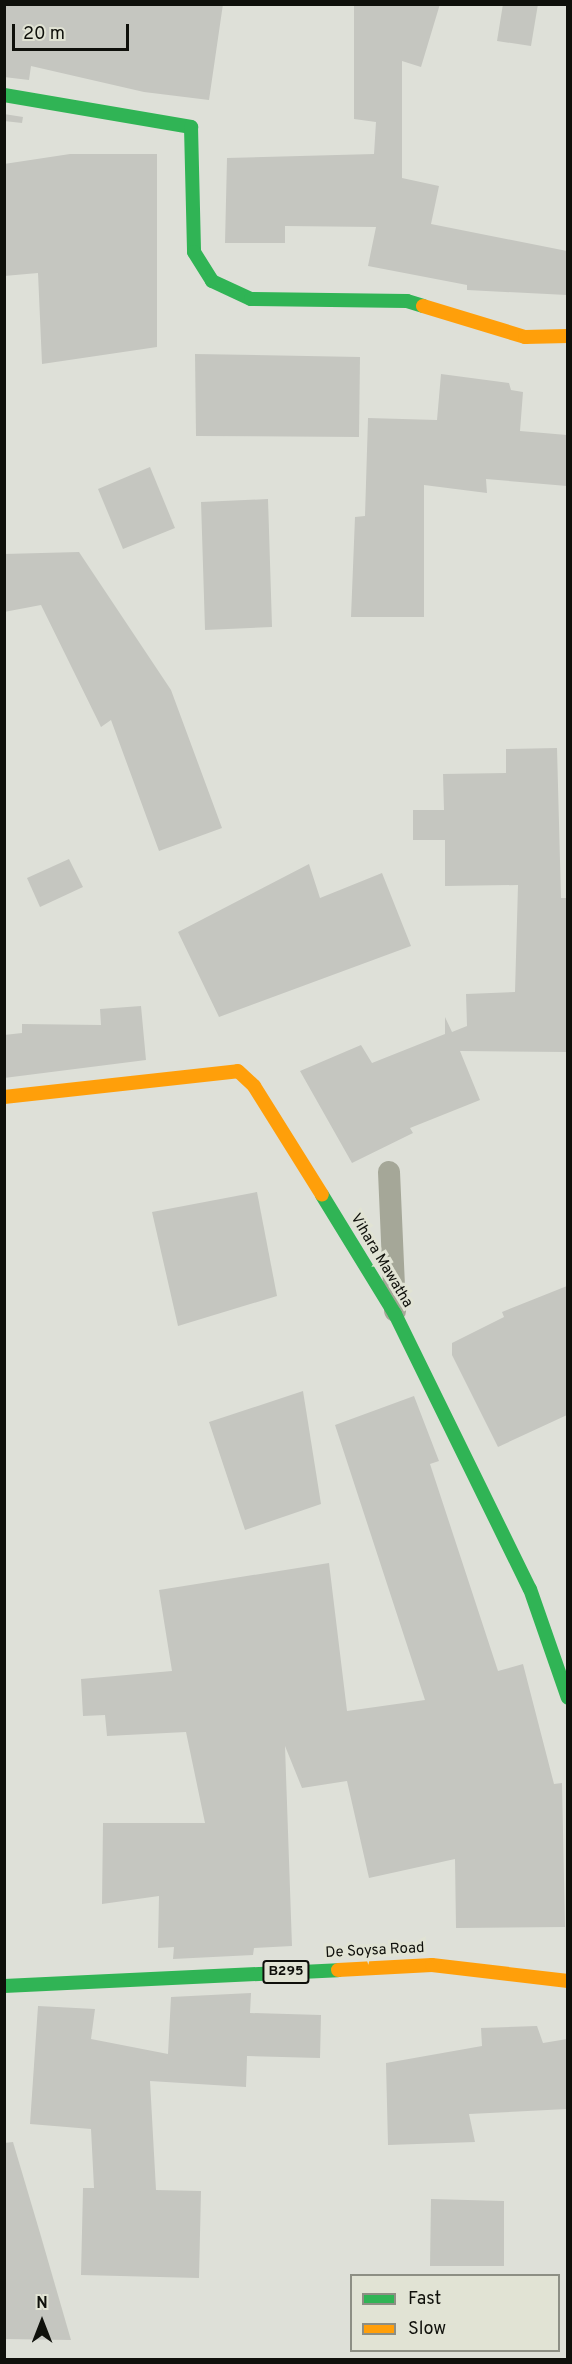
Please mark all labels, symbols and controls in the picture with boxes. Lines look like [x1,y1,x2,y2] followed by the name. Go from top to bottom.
[15,12,132,50] scale bar
[23,23,65,46] text: 20 m
[346,1211,416,1311] street label: Vihara Mawatha
[325,1939,425,1963] street label: De Soysa Road
[262,1961,310,1983] road number: B295
[350,2274,560,2352] legend
[408,2288,441,2311] text: Fast
[12,2292,72,2352] north arrow
[36,2294,48,2314] text: N
[408,2318,446,2341] text: Slow

